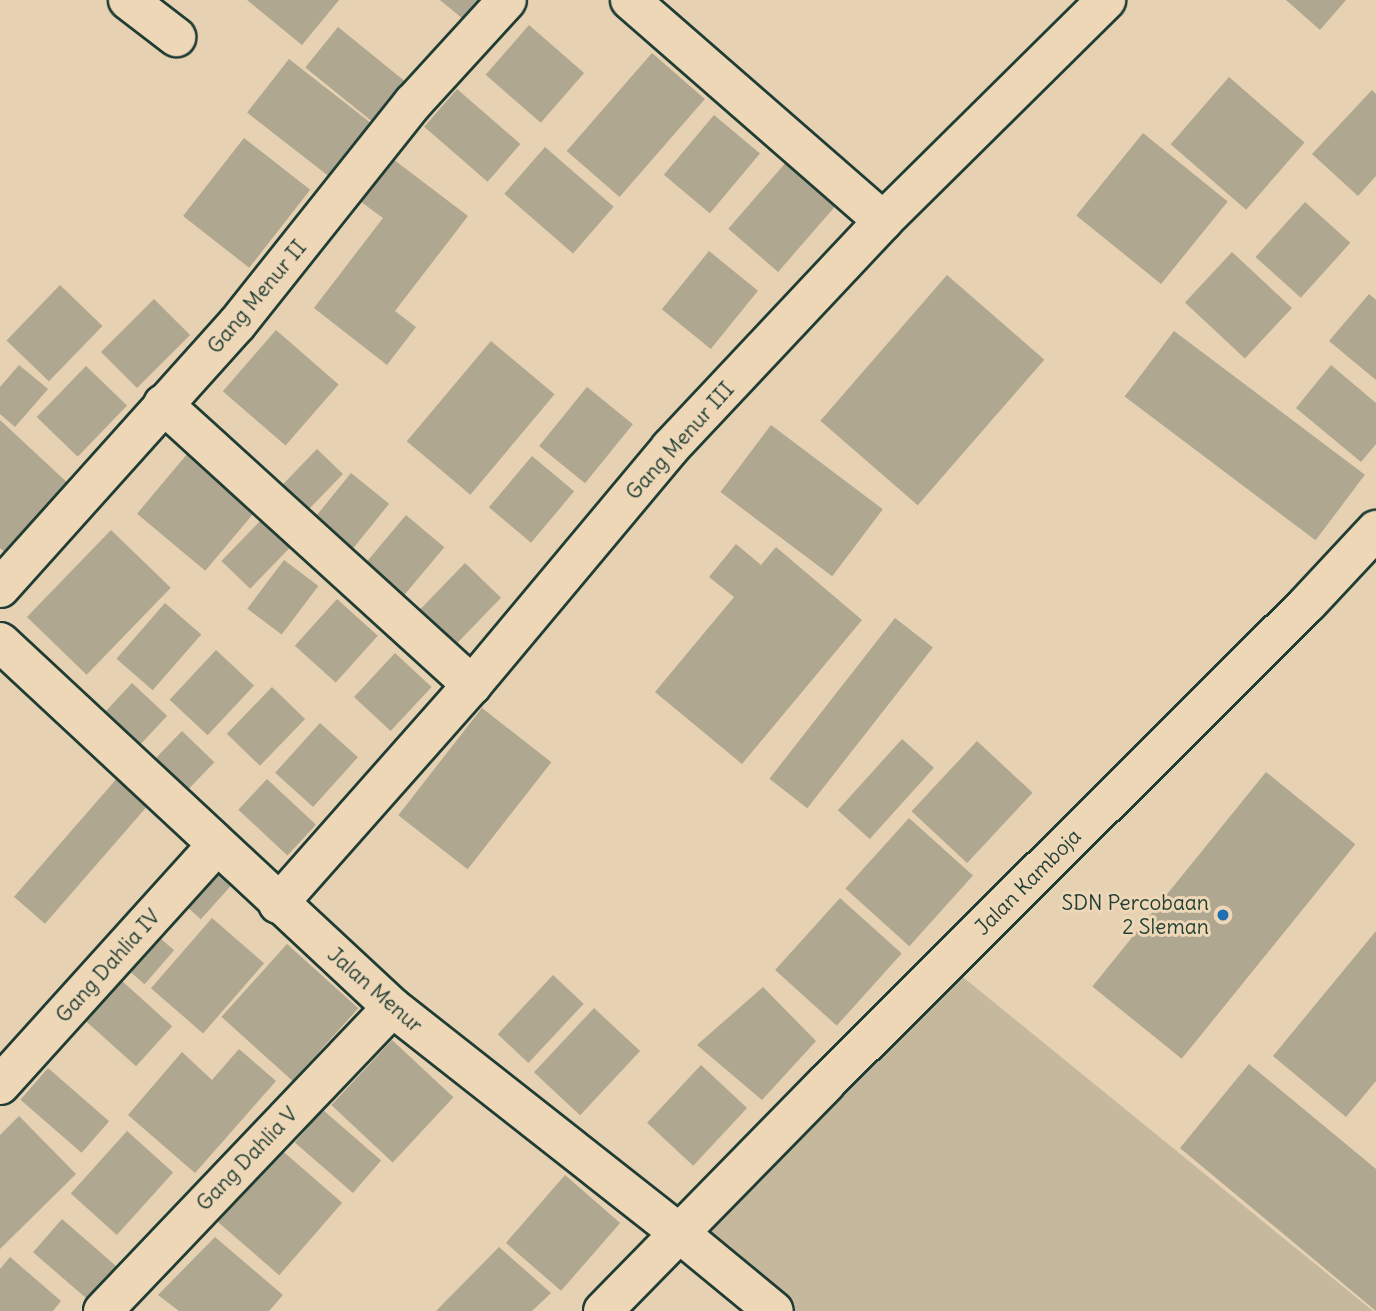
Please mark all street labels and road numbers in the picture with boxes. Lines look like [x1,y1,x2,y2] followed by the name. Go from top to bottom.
[202,235,312,359] street label: Gang Menur II
[621,377,739,505] street label: Gang Menur III
[970,824,1086,940] street label: Jalan Kamboja
[51,904,165,1028] street label: Gang Dahlia IV
[322,942,428,1038] street label: Jalan Menur
[191,1102,303,1216] street label: Gang Dahlia V

